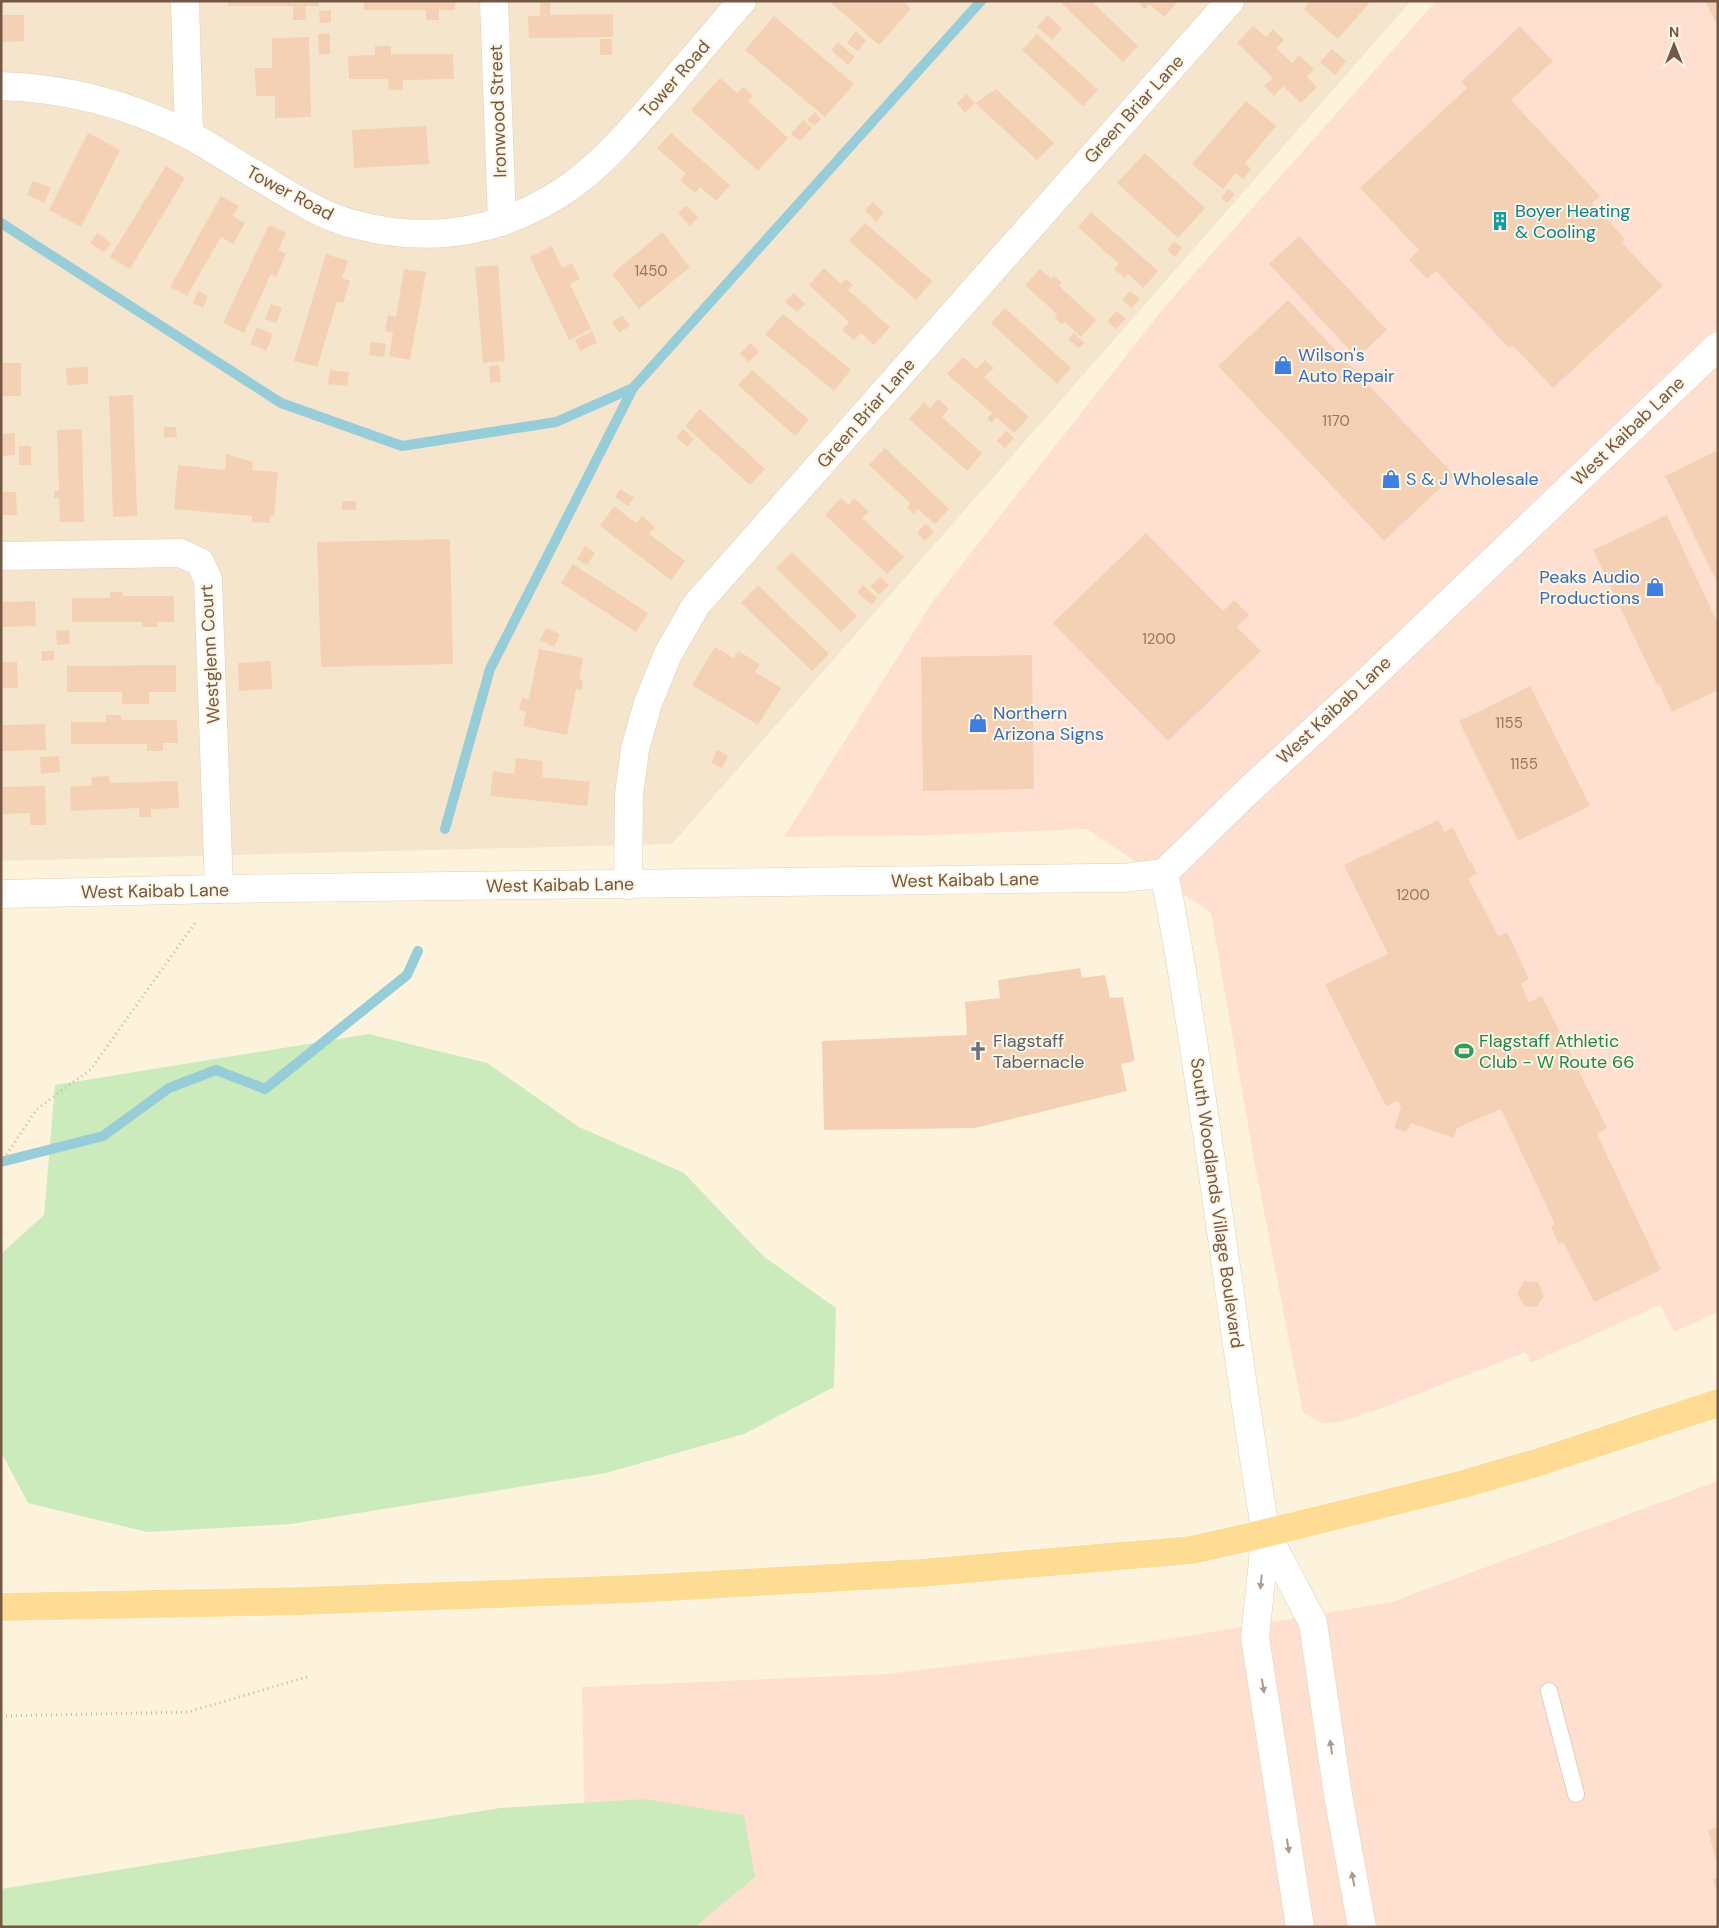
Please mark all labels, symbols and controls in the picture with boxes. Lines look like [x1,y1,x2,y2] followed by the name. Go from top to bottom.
[1649,20,1699,70] north arrow
[1669,23,1679,41] text: N
[635,35,715,123] street label: Tower Road
[484,44,512,178] street label: Ironwood Street
[1079,50,1189,168] street label: Green Briar Lane
[242,160,338,226] street label: Tower Road
[1515,199,1630,244] place label: Boyer Heating & Cooling
[1489,210,1511,232] building icon: Boyer Heating & Cooling
[634,261,668,281] house number: 1450
[1298,343,1395,388] place label: Wilson's Auto Repair
[812,353,920,473] street label: Green Briar Lane
[1272,354,1294,376] shop icon: Wilson's Auto Repair
[1566,371,1690,491] street label: West Kaibab Lane
[1322,411,1350,431] house number: 1170
[1406,467,1539,491] place label: S & J Wholesale
[1380,468,1402,490] shop icon: S & J Wholesale
[1539,565,1640,610] place label: Peaks Audio Productions
[1644,576,1666,598] shop icon: Peaks Audio Productions
[194,584,226,724] street label: Westglenn Court
[1142,629,1176,649] house number: 1200
[1272,651,1396,769] street label: West Kaibab Lane
[993,701,1104,746] place label: Northern Arizona Signs
[967,712,989,734] shop icon: Northern Arizona Signs
[1495,713,1523,733] house number: 1155
[1510,754,1538,774] house number: 1155
[891,867,1039,893] street label: West Kaibab Lane
[486,872,634,898] street label: West Kaibab Lane
[81,878,229,904] street label: West Kaibab Lane
[1396,885,1430,905] house number: 1200
[993,1029,1084,1074] place label: Flagstaff Tabernacle
[1479,1029,1635,1074] place label: Flagstaff Athletic Club - W Route 66
[967,1040,989,1062] church icon: Flagstaff Tabernacle
[1453,1040,1475,1062] sports icon: Flagstaff Athletic Club - W Route 66
[1185,1056,1249,1350] street label: South Woodlands Village Boulevard
[1257,1574,1265,1590] one-way arrow
[1259,1678,1267,1694] one-way arrow
[1327,1738,1335,1754] one-way arrow
[1284,1839,1292,1855] one-way arrow
[1349,1870,1357,1886] one-way arrow

